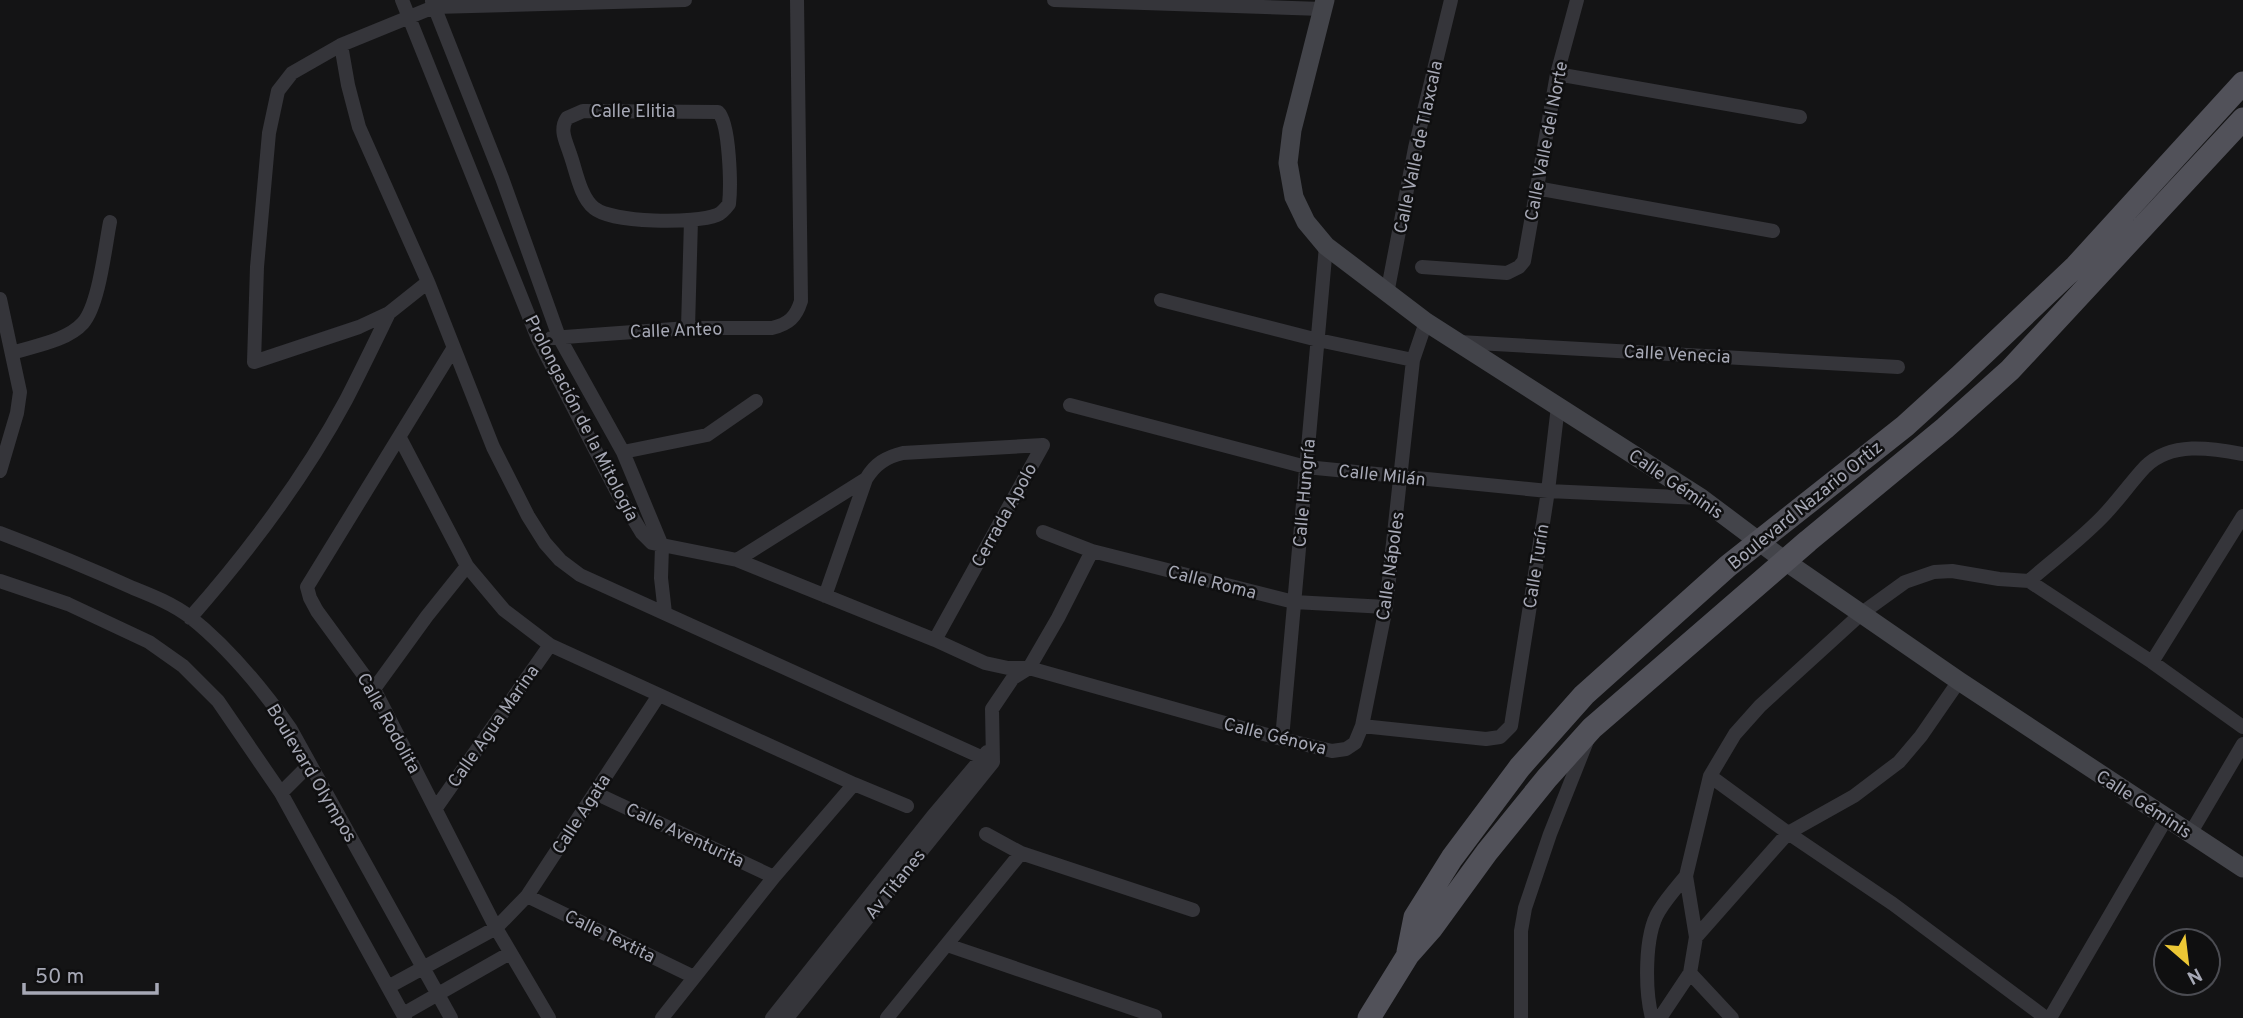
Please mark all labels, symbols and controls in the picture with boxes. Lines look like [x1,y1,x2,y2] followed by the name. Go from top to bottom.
[1390,59,1449,236] street label: Calle Valle de Tlaxcala
[1521,60,1574,223] street label: Calle Valle del Norte
[590,101,676,124] street label: Calle Elitia
[519,312,643,526] street label: Prolongación de la Mitología
[629,318,723,345] street label: Calle Anteo
[1623,341,1731,370] street label: Calle Venecia
[1724,437,1888,576] street label: Boulevard Nazario Ortiz
[1289,438,1322,548] street label: Calle Hungría
[1623,445,1727,525] street label: Calle Géminis
[967,460,1043,572] street label: Cerrada Apolo
[1337,460,1427,493] street label: Calle Milán
[1372,510,1411,622] street label: Calle Nápoles
[1519,522,1556,610] street label: Calle Turín
[1165,561,1258,606] street label: Calle Roma
[443,661,545,793] street label: Calle Agua Marina
[351,669,425,778] street label: Calle Rodolita
[260,700,361,847] street label: Boulevard Olympos
[1221,714,1328,761] street label: Calle Génova
[2091,766,2195,845] street label: Calle Géminis
[548,770,617,859] street label: Calle Agata
[621,799,747,874] street label: Calle Aventurita
[861,845,931,925] street label: Av Titanes
[560,906,658,969] street label: Calle Textita
[2152,927,2222,997] north arrow
[24,951,158,995] scale bar
[2182,961,2206,989] text: N
[35,964,84,991] text: 50 m

